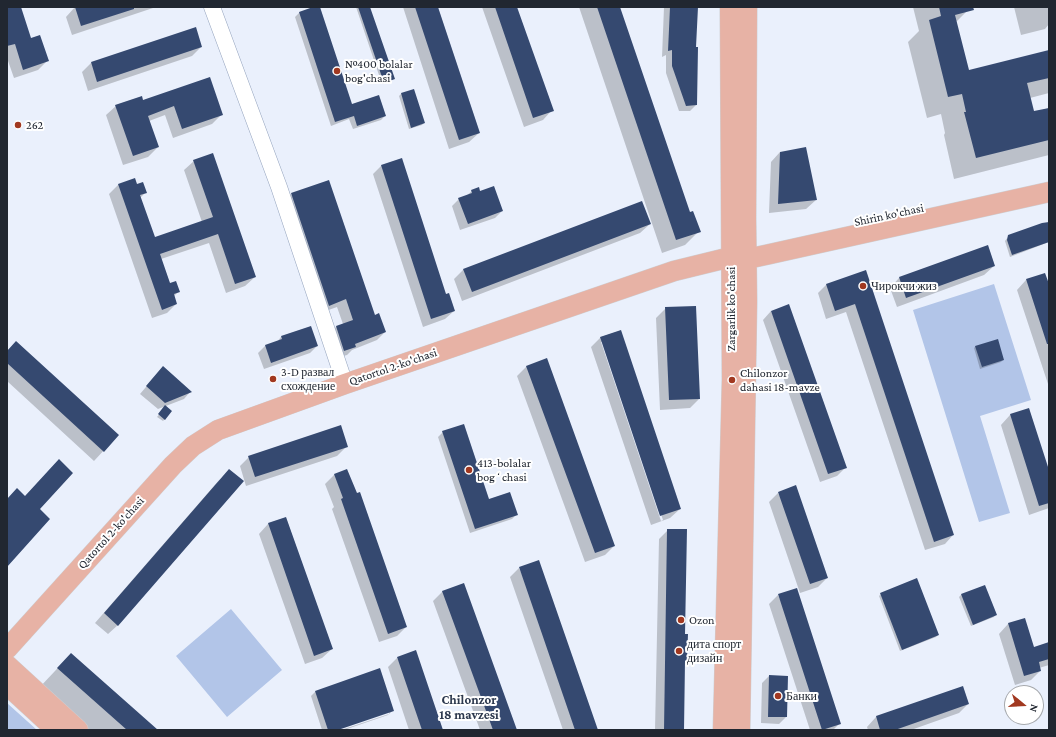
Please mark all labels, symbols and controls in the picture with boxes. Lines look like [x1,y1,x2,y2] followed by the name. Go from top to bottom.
[345,57,413,85] place label: №400 bolalar bog'chasi
[332,66,342,76] marker: №400 bolalar bog'chasi
[26,118,43,132] place label: 262
[13,120,23,130] marker: 262
[853,201,925,229] street label: Shirin ko'chasi
[724,267,738,351] street label: Zargarlik ko'chasi
[871,279,937,293] place label: Чирокчи жиз
[858,281,868,291] marker: Чирокчи жиз
[347,345,439,389] street label: Qatortol 2-ko'chasi
[281,365,335,393] place label: 3-D развал схождение
[740,366,820,394] place label: Chilonzor dahasi 18-mavze
[268,374,278,384] marker: 3-D развал схождение
[727,375,737,385] marker: Chilonzor dahasi 18-mavze
[477,456,531,484] place label: 413-bolalar bogʻchasi
[464,465,474,475] marker: 413-bolalar bogʻchasi
[75,494,147,572] street label: Qatortol 2-ko'chasi
[689,613,715,627] place label: Ozon
[676,615,686,625] marker: Ozon
[687,637,741,665] place label: дита спорт дизайн
[674,646,684,656] marker: дита спорт дизайн
[1004,685,1044,725] north arrow
[786,689,817,703] place label: Банки
[773,691,783,701] marker: Банки
[439,692,499,723] district label: Chilonzor 18 mavzesi
[1028,703,1041,714] text: N

